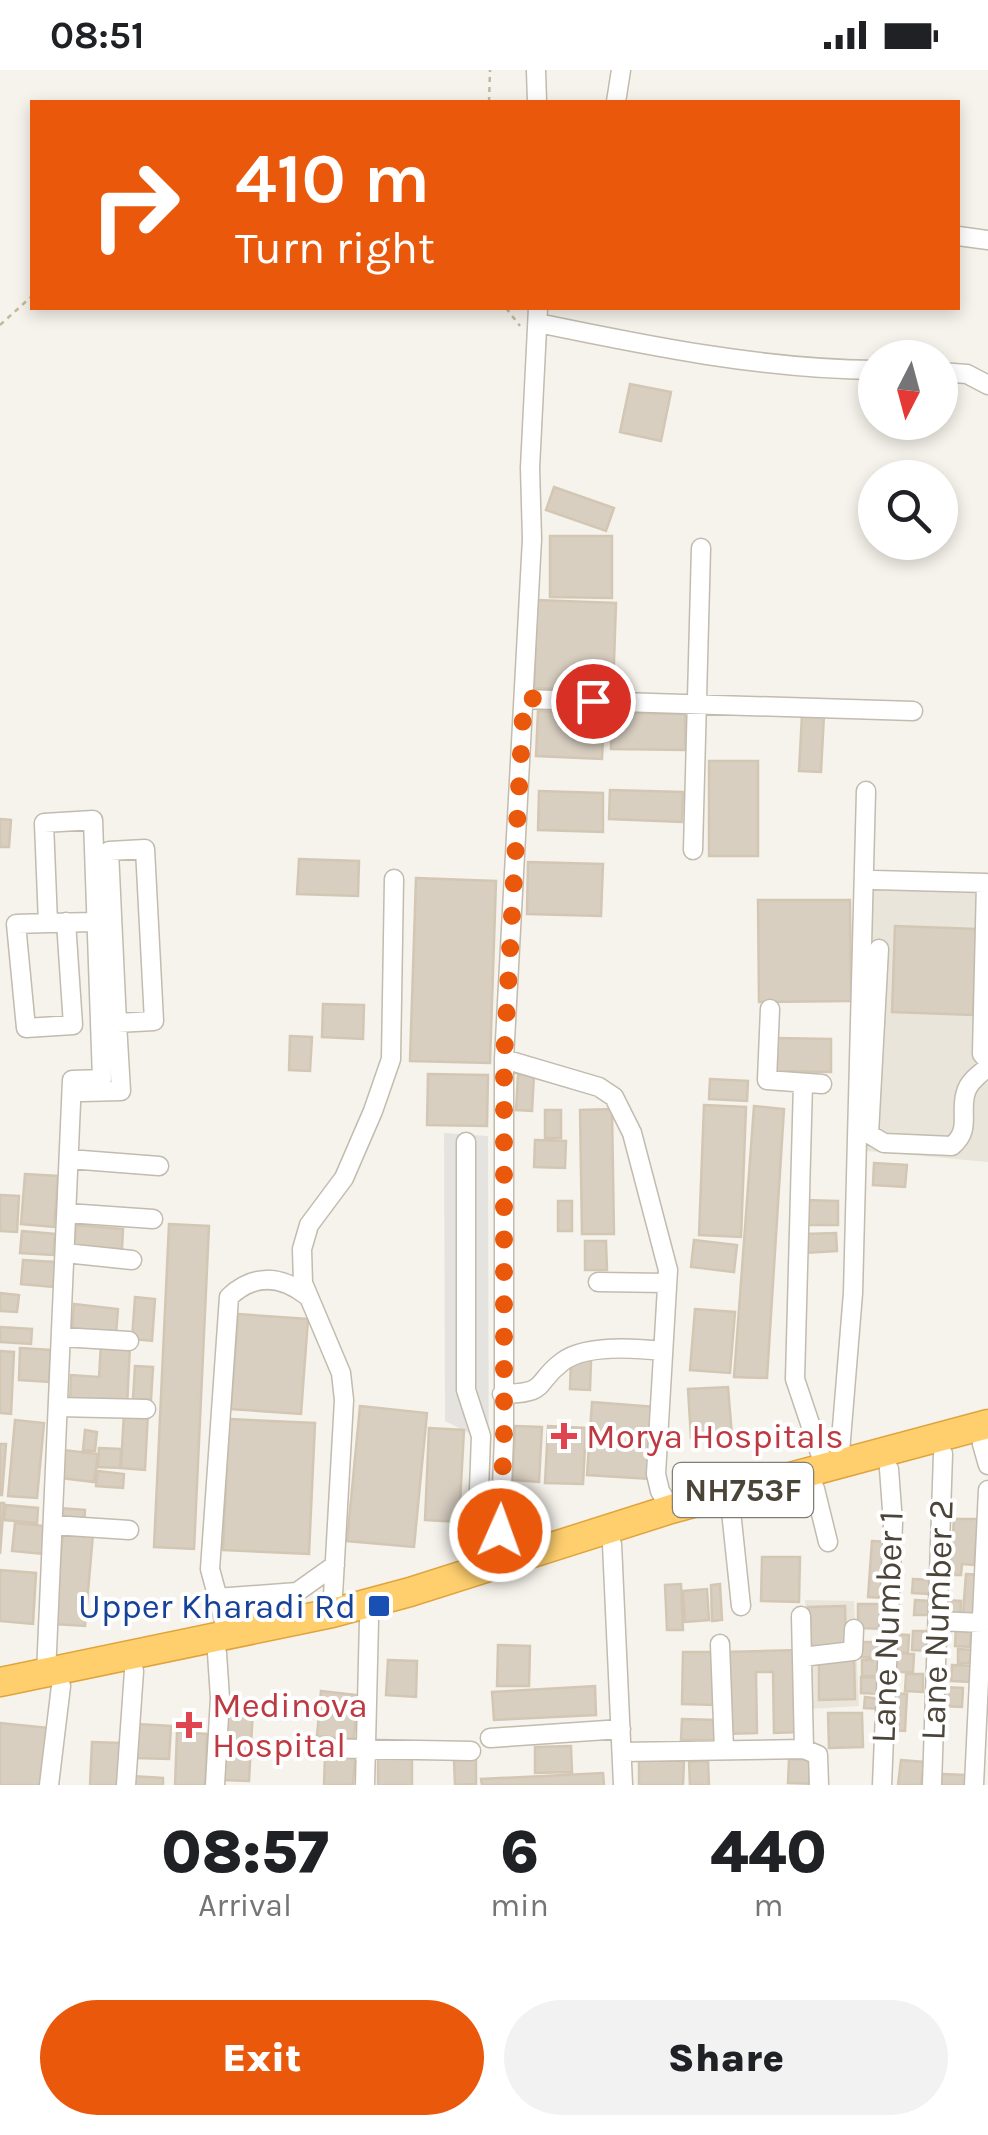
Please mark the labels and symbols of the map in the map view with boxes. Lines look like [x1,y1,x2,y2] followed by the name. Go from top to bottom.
[858,340,958,440] north arrow
[551,659,636,744] pin
[586,1416,844,1457] place label: Morya Hospitals
[551,1423,577,1449] marker: Morya Hospitals
[673,1463,813,1517] road number: NH753F
[448,1479,552,1583] position arrow
[912,1499,962,1741] street label: Lane Number 2
[862,1510,912,1744] street label: Lane Number 1
[78,1586,356,1627] place label: Upper Kharadi Rd
[366,1593,392,1619] marker: Upper Kharadi Rd
[212,1685,368,1766] place label: Medinova Hospital
[176,1712,202,1738] marker: Medinova Hospital

